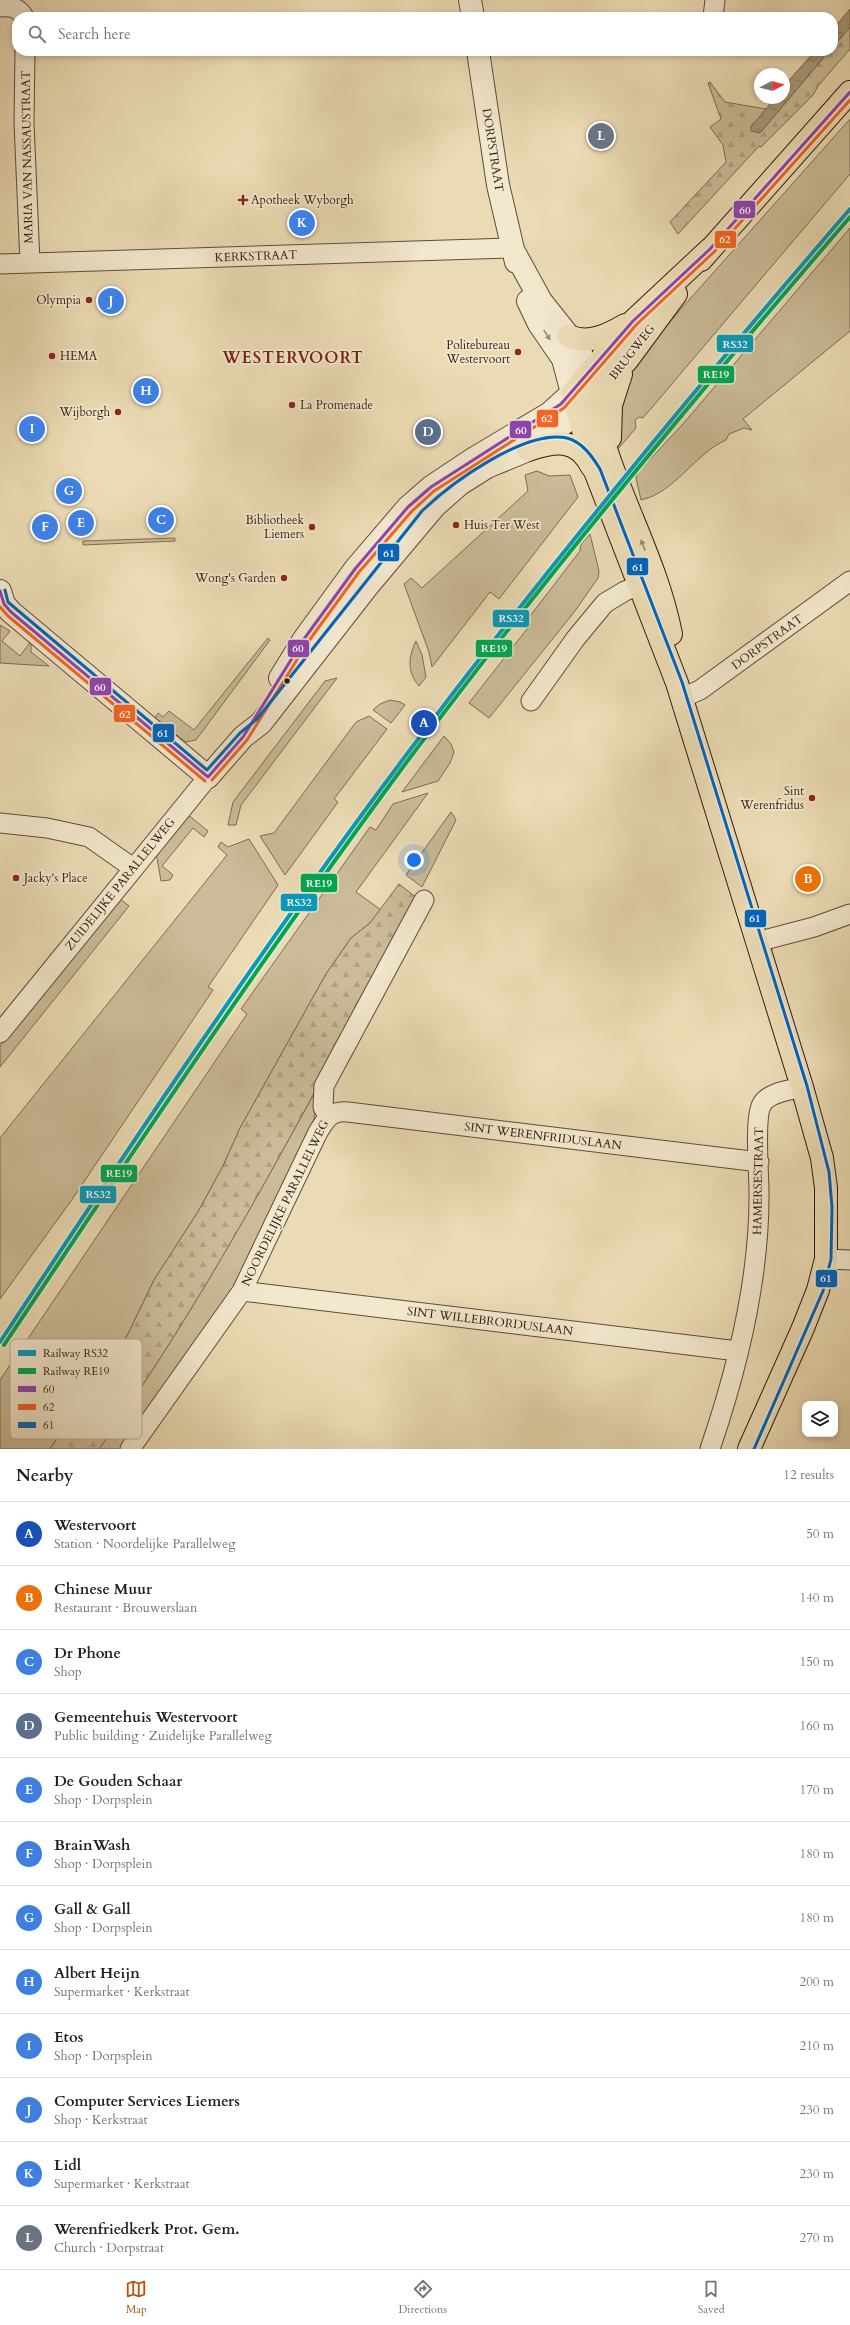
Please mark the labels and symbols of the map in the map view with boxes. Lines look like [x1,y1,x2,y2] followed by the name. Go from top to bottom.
[754,68,790,104] north arrow
[17,70,37,244] street label: MARIA VAN NASSAUSTRAAT
[478,107,508,193] street label: DORPSTRAAT
[588,121,614,151] pin: L
[251,192,354,208] place label: Apotheek Wyborgh
[238,195,248,205] marker: Apotheek Wyborgh
[733,200,756,219] line badge: 60
[739,203,751,218] text: 60
[289,208,315,238] pin: K
[714,230,737,249] line badge: 62
[719,232,731,247] text: 62
[214,247,298,265] street label: KERKSTRAAT
[98,286,124,316] pin: J
[36,292,82,308] place label: Olympia
[84,295,94,305] marker: Olympia
[605,321,659,383] street label: BRUGWEG
[543,330,550,341] one-way arrow
[716,334,754,353] line badge: RS32
[445,337,510,367] place label: Politebureau Westervoort
[722,337,748,352] text: RS32
[221,347,364,369] district label: WESTERVOORT
[513,347,523,357] marker: Politebureau Westervoort
[60,348,98,364] place label: HEMA
[47,351,57,361] marker: HEMA
[697,365,735,384] line badge: RE19
[703,367,730,382] text: RE19
[133,376,159,406] pin: H
[300,397,373,413] place label: La Promenade
[287,400,297,410] marker: La Promenade
[58,404,110,420] place label: Wijborgh
[113,407,123,417] marker: Wijborgh
[536,409,559,428] line badge: 62
[541,411,553,426] text: 62
[19,414,45,444] pin: I
[415,417,441,447] pin: D
[509,420,532,439] line badge: 60
[515,423,527,438] text: 60
[56,476,82,506] pin: G
[148,505,174,535] pin: C
[68,508,94,538] pin: E
[32,512,58,542] pin: F
[245,512,305,542] place label: Bibliotheek Liemers
[464,517,540,533] place label: Huis Ter West
[451,520,461,530] marker: Huis Ter West
[307,522,317,532] marker: Bibliotheek Liemers
[640,538,646,550] one-way arrow
[377,543,400,562] line badge: 61
[383,546,395,561] text: 61
[626,557,649,576] line badge: 61
[632,560,644,575] text: 61
[194,570,276,586] place label: Wong's Garden
[279,573,289,583] marker: Wong's Garden
[492,609,530,628] line badge: RS32
[498,611,524,626] text: RS32
[728,611,806,673] street label: DORPSTRAAT
[287,639,310,658] line badge: 60
[475,639,513,658] line badge: RE19
[292,641,304,656] text: 60
[481,641,508,656] text: RE19
[282,676,292,686] unlabelled marker
[89,677,112,696] line badge: 60
[94,680,106,695] text: 60
[113,704,136,723] line badge: 62
[119,707,131,722] text: 62
[411,708,437,738] pin: A
[152,723,175,743] line badge: 61
[157,726,169,741] text: 61
[739,783,804,813] place label: Sint Werenfridus
[807,793,817,803] marker: Sint Werenfridus
[61,814,179,954] street label: ZUIDELIJKE PARALLELWEG
[404,850,424,870] your location
[795,864,821,894] pin: B
[22,870,88,886] place label: Jacky's Place
[11,873,21,883] marker: Jacky's Place
[300,873,338,893] line badge: RE19
[306,876,333,891] text: RE19
[280,893,318,912] line badge: RS32
[286,895,312,910] text: RS32
[744,909,767,928] line badge: 61
[749,911,761,926] text: 61
[238,1117,333,1289] street label: NOORDELIJKE PARALLELWEG
[463,1118,623,1154] street label: SINT WERENFRIDUSLAAN
[749,1127,767,1235] street label: HAMERSESTRAAT
[100,1164,138,1183] line badge: RE19
[106,1166,133,1181] text: RE19
[79,1185,117,1204] line badge: RS32
[85,1187,111,1202] text: RS32
[815,1269,838,1288] line badge: 61
[820,1271,832,1286] text: 61
[406,1303,575,1339] street label: SINT WILLEBRORDUSLAAN
[10,1339,142,1439] legend
[43,1346,108,1361] text: Railway RS32
[43,1364,110,1379] text: Railway RE19
[43,1382,55,1397] text: 60
[43,1400,55,1415] text: 62
[43,1418,54,1433] text: 61

